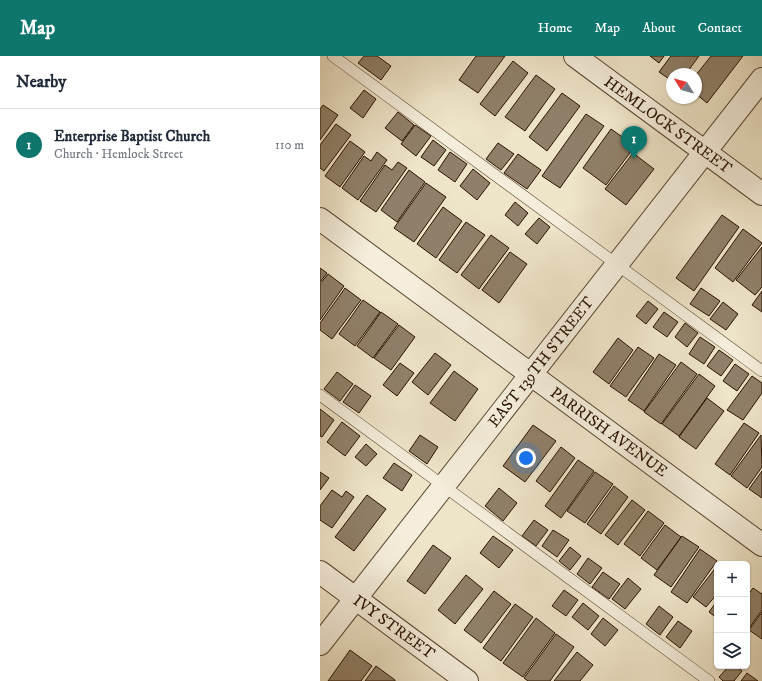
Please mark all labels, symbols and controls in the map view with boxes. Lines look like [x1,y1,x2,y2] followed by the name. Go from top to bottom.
[20,17,55,40] text: Map
[538,19,572,37] text: Home
[594,19,620,37] text: Map
[642,19,676,37] text: About
[698,19,742,37] text: Contact
[666,68,702,104] north arrow
[16,71,66,93] text: Nearby
[600,72,736,178] street label: HEMLOCK STREET
[621,126,647,159] pin: 1
[54,127,210,146] text: Enterprise Baptist Church
[27,137,31,153] text: 1
[275,137,304,153] text: 110 m
[54,146,183,162] text: Church · Hemlock Street
[484,293,598,431] street label: EAST 139TH STREET
[546,383,672,481] street label: PARRISH AVENUE
[516,448,536,468] your location
[714,561,750,669] map controls
[714,561,750,597] button: +
[349,591,439,663] street label: IVY STREET
[714,597,750,633] button: −
[714,633,750,669] button: layers

